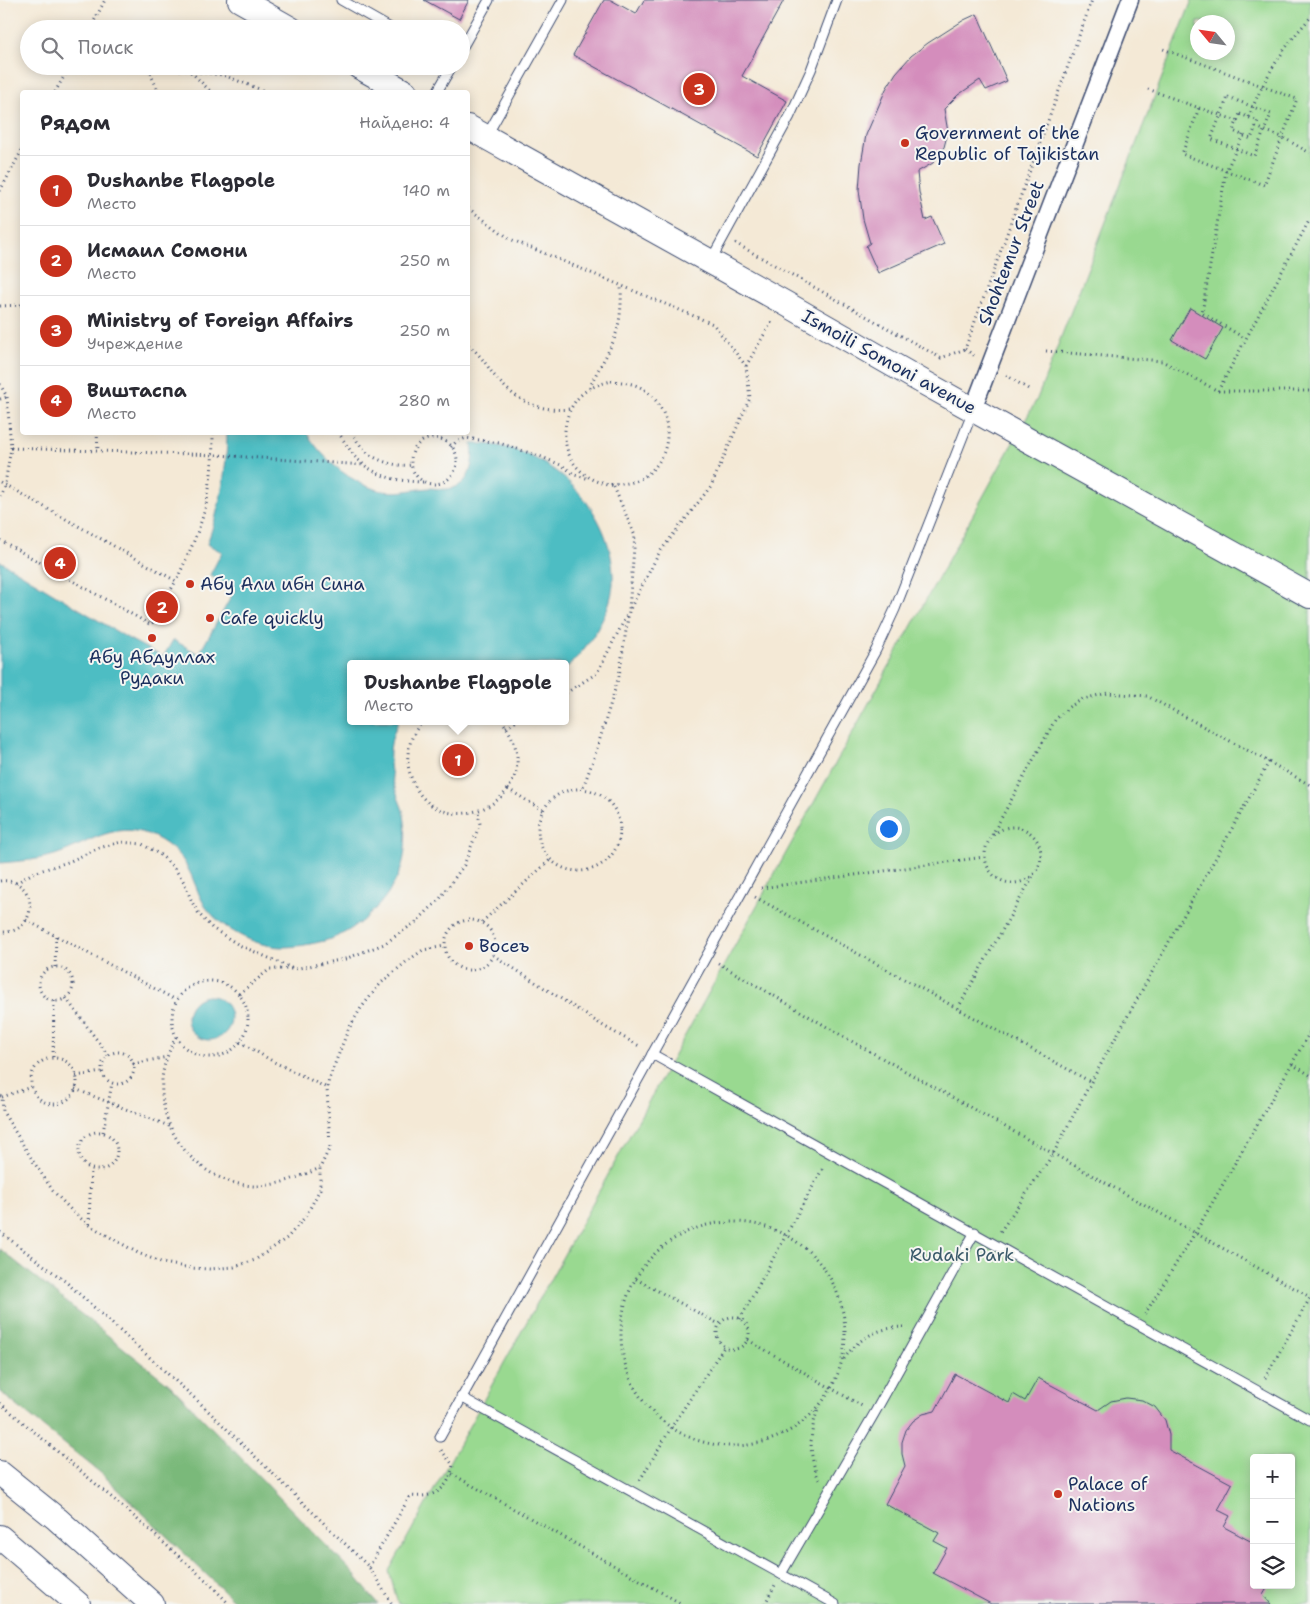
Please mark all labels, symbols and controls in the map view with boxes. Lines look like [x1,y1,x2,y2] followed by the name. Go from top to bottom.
[1190,15,1235,60] north arrow
[20,20,470,75] search box
[38,34,66,62] icon: search
[78,35,133,60] text: Поиск
[683,70,715,108] pin: 3
[40,109,110,137] text: Рядом
[359,112,450,133] text: Найдено: 4
[915,121,1099,166] place label: Government of the Republic of Tajikistan
[899,137,911,149] marker: Government of the Republic of Tajikistan
[87,168,275,193] text: Dushanbe Flagpole
[972,177,1050,329] street label: Shohtemur Street
[52,180,60,201] text: 1
[403,180,450,201] text: 140 m
[87,193,137,214] text: Место
[87,238,248,263] text: Исмаил Сомони
[50,250,62,271] text: 2
[399,250,450,271] text: 250 m
[87,263,137,284] text: Место
[797,304,981,420] street label: Ismoili Somoni avenue
[87,308,353,333] text: Ministry of Foreign Affairs
[50,320,62,341] text: 3
[399,320,450,341] text: 250 m
[87,333,183,354] text: Учреждение
[87,378,187,403] text: Виштаспа
[50,390,62,411] text: 4
[398,390,450,411] text: 280 m
[87,403,137,424] text: Место
[44,544,76,582] pin: 4
[200,572,365,596] place label: Абу Али ибн Сина
[184,578,196,590] marker: Абу Али ибн Сина
[146,588,178,626] pin: 2
[220,606,324,630] place label: Cafe quickly
[204,612,216,624] marker: Cafe quickly
[146,632,158,644] marker: Абу Абдуллах Рудаки
[89,645,215,690] place label: Абу Абдуллах Рудаки
[347,660,569,725] popup
[364,670,552,695] text: Dushanbe Flagpole
[364,695,414,716] text: Место
[442,741,474,779] pin: 1
[876,816,902,842] your location
[479,934,529,958] place label: Восеъ
[463,940,475,952] marker: Восеъ
[910,1243,1014,1267] park label: Rudaki Park
[1250,1454,1295,1589] map controls
[1250,1454,1295,1499] button: +
[1068,1472,1148,1517] place label: Palace of Nations
[1052,1488,1064,1500] marker: Palace of Nations
[1250,1499,1295,1544] button: −
[1250,1544,1295,1589] button: layers

